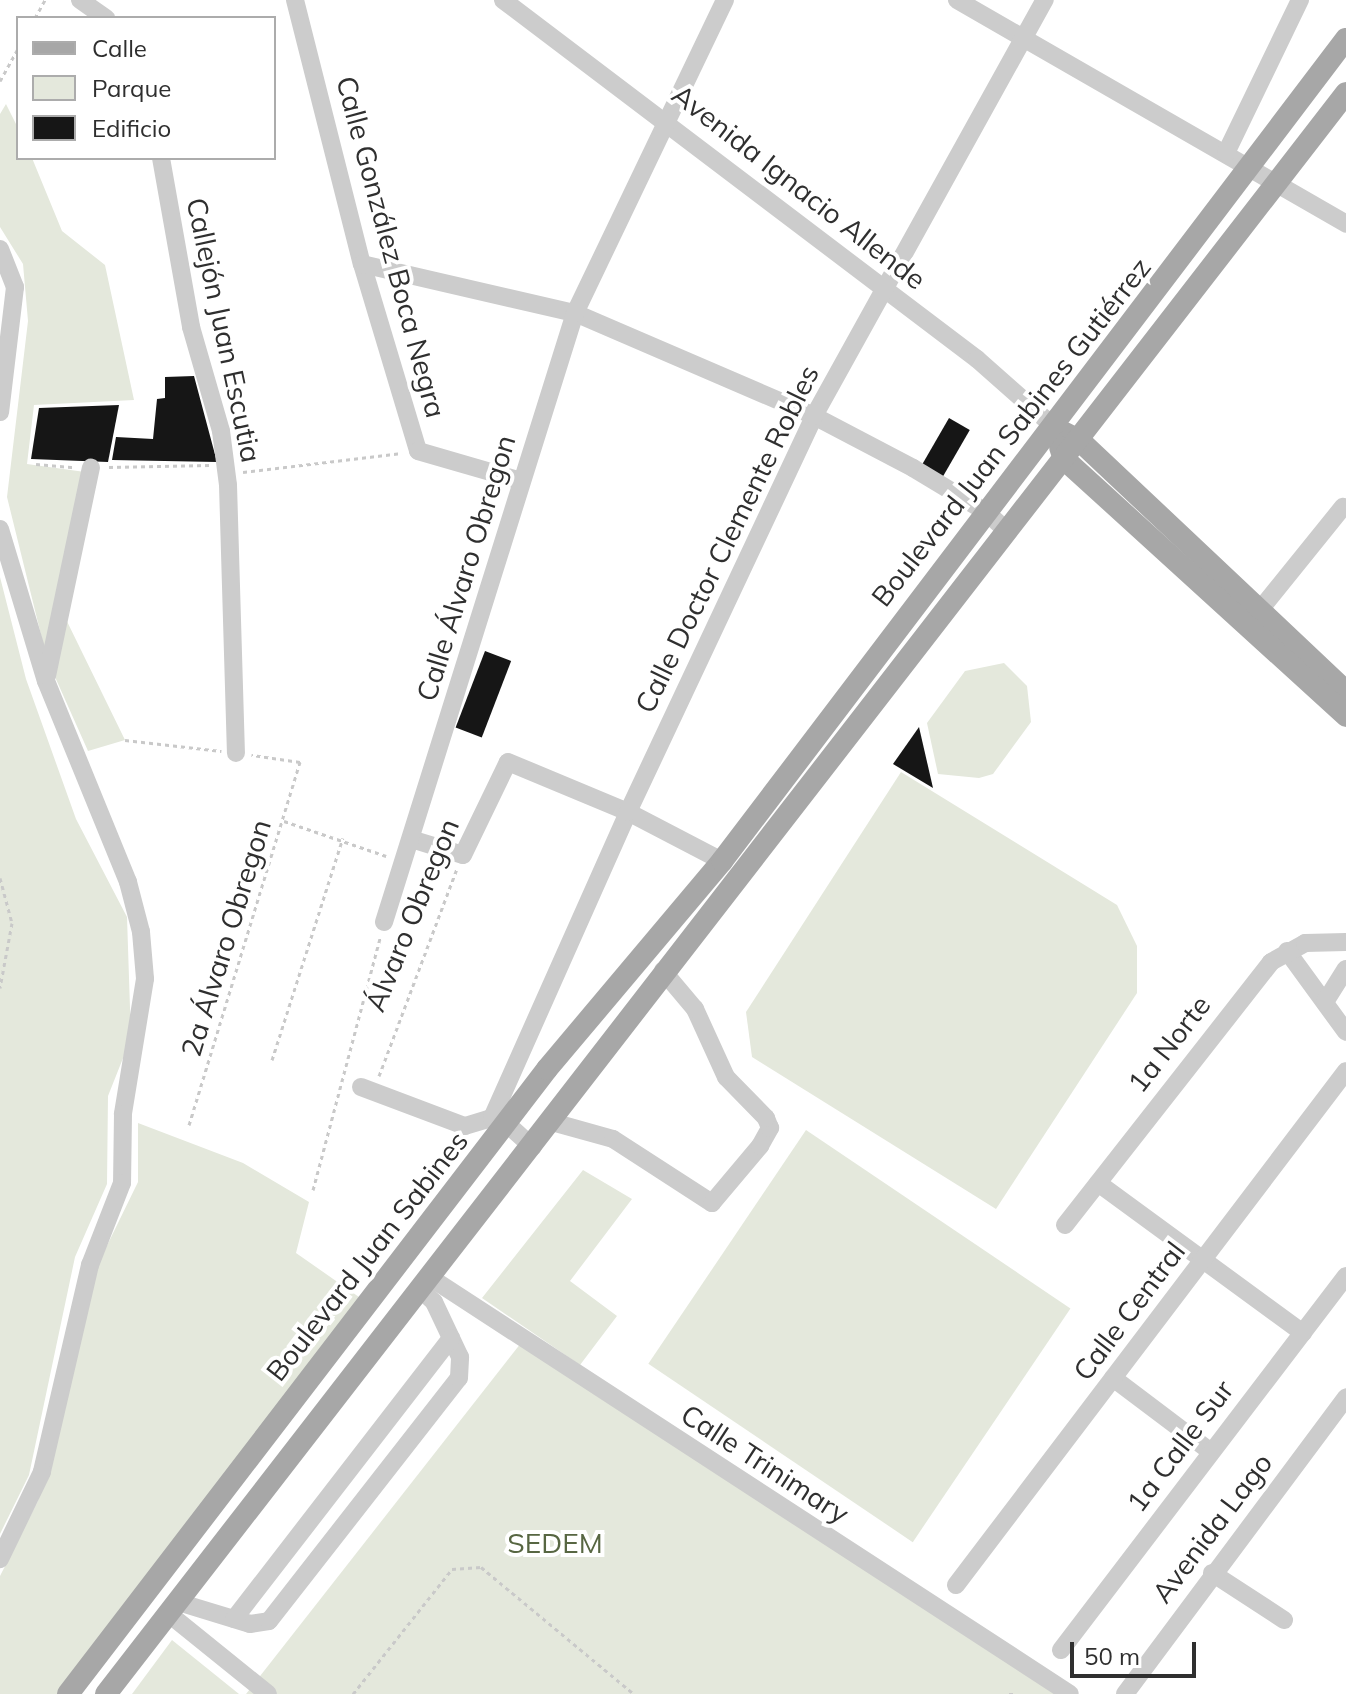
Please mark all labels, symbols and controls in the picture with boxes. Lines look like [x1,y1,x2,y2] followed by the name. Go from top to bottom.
[16,16,276,160] legend
[92,33,147,63] text: Calle
[92,73,171,103] text: Parque
[329,73,453,421] street label: Calle González Boca Negra
[666,78,932,296] street label: Avenida Ignacio Allende
[92,113,171,143] text: Edificio
[180,195,268,465] street label: Callejón Juan Escutia
[864,251,1158,613] street label: Boulevard Juan Sabines Gutiérrez
[628,360,826,718] street label: Calle Doctor Clemente Robles
[410,431,522,705] street label: Calle Álvaro Obregon
[358,814,466,1016] street label: Álvaro Obregon
[174,816,278,1060] street label: 2a Álvaro Obregon
[1121,989,1217,1099] street label: 1a Norte
[259,1124,475,1388] street label: Boulevard Juan Sabines
[1066,1235,1192,1387] street label: Calle Central
[1120,1374,1240,1518] street label: 1a Calle Sur
[675,1397,855,1531] street label: Calle Trinimary
[1145,1447,1279,1609] street label: Avenida Lago
[507,1526,603,1560] park label: SEDEM
[1074,1626,1200,1676] scale bar
[1084,1641,1140,1671] text: 50 m

